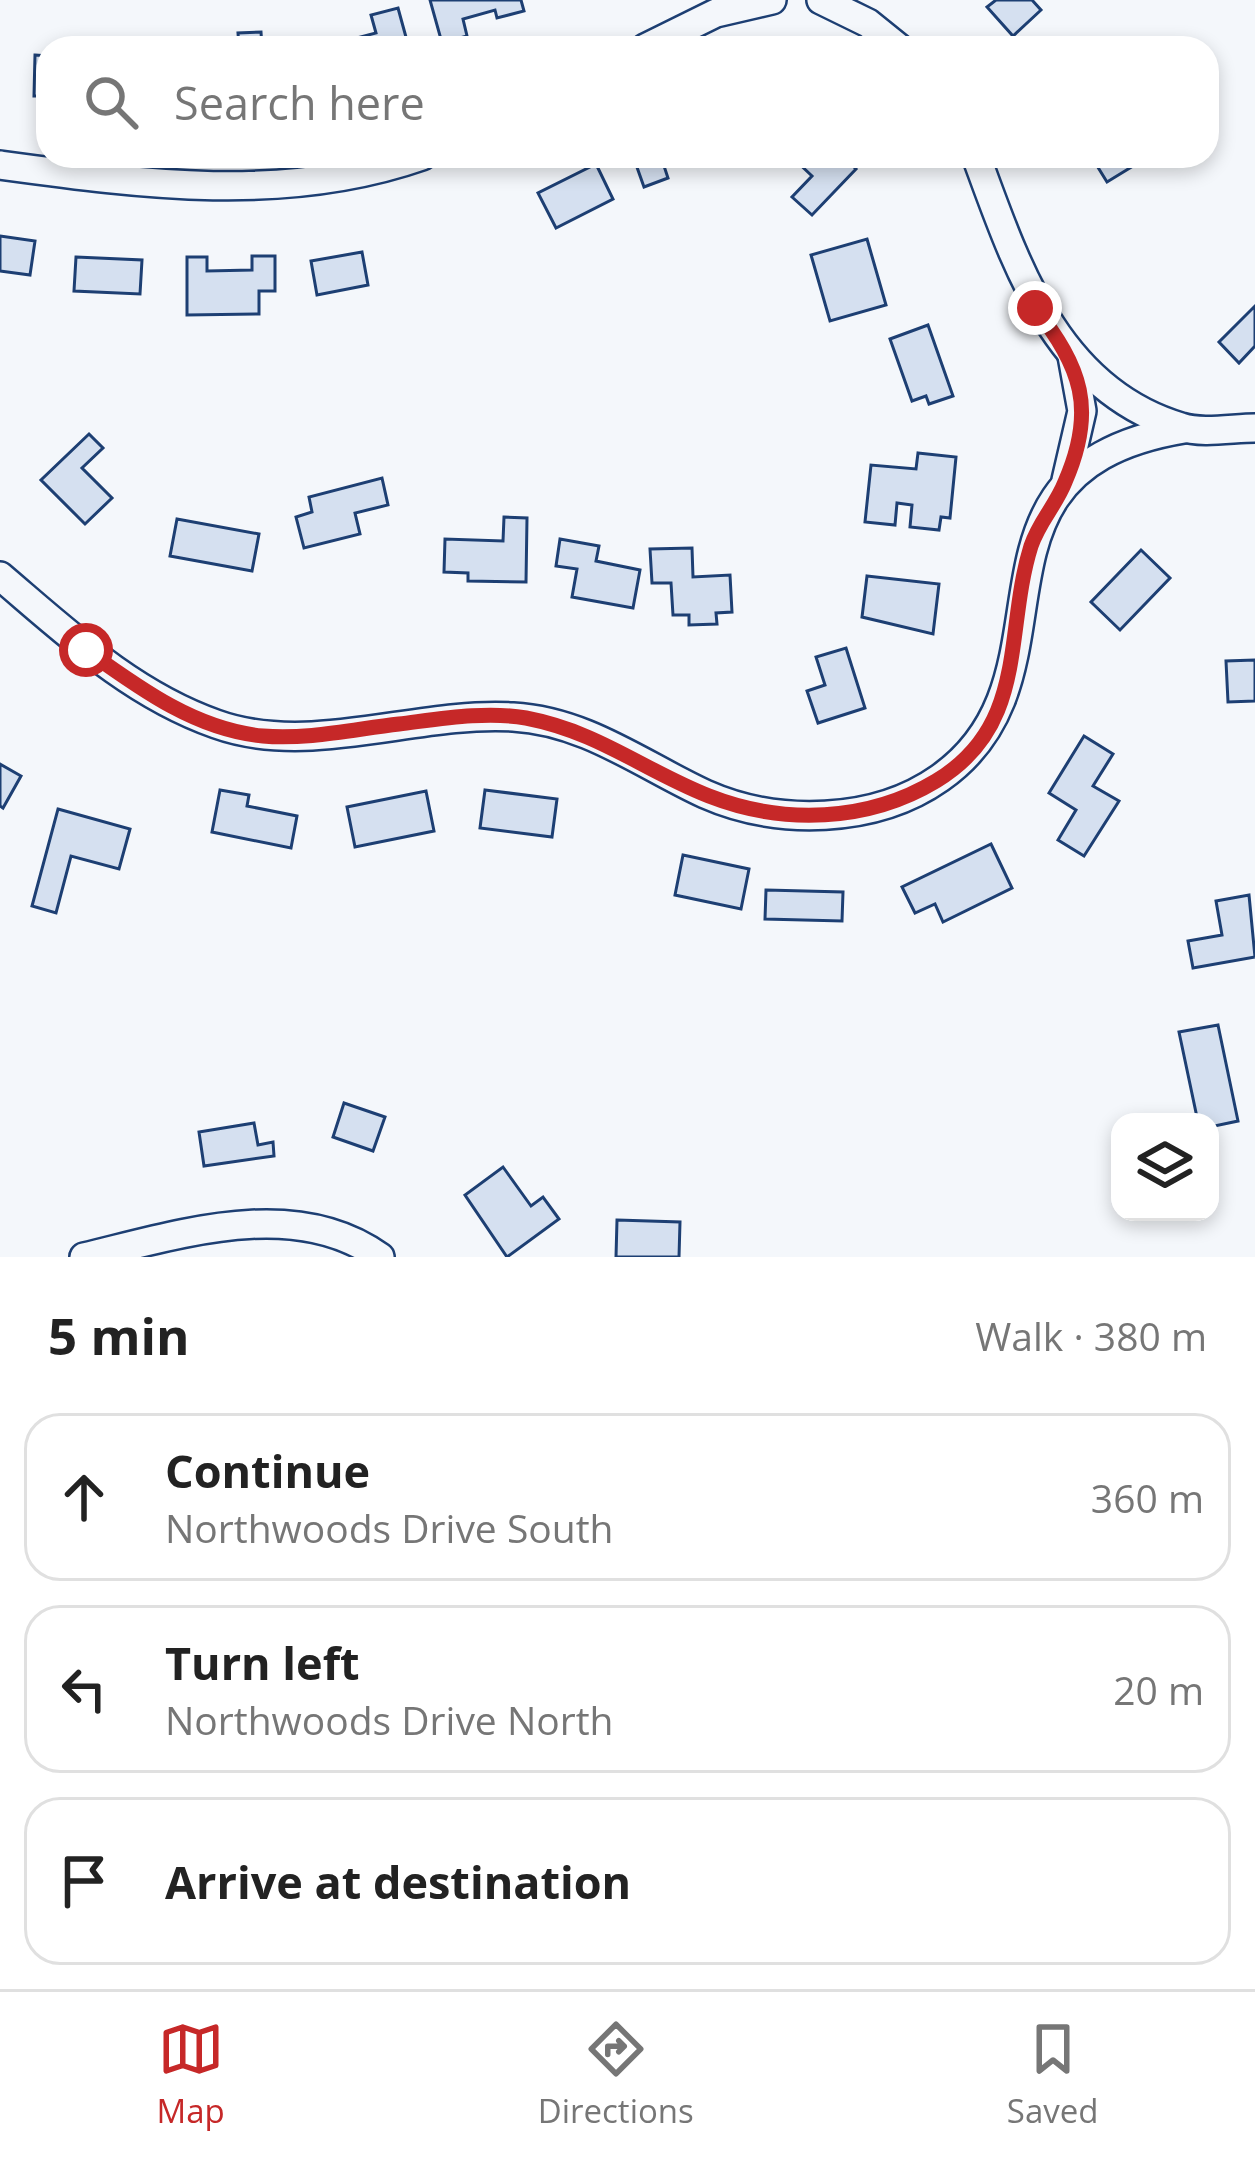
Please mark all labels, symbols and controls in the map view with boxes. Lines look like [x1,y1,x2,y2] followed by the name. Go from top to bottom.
[36,36,1219,168] search box
[78,69,144,135] icon: search
[174,72,425,133] text: Search here
[1008,281,1062,335] route end
[59,623,113,677] route start
[1111,1113,1219,1221] map controls
[1111,1113,1219,1221] button: layers
[48,1300,190,1370] text: 5 min
[975,1309,1207,1362] text: Walk · 380 m
[165,1440,370,1501] text: Continue
[51,1464,117,1530] icon: ahead
[1091,1471,1204,1524] text: 360 m
[165,1501,613,1554] text: Northwoods Drive South
[165,1632,360,1693] text: Turn left
[51,1656,117,1722] icon: left
[1113,1663,1204,1716] text: 20 m
[165,1693,613,1746] text: Northwoods Drive North
[51,1848,117,1914] icon: arrive
[165,1851,631,1912] text: Arrive at destination
[157,2016,225,2133] tab: Map
[538,2016,694,2133] tab: Directions
[1007,2016,1098,2133] tab: Saved

